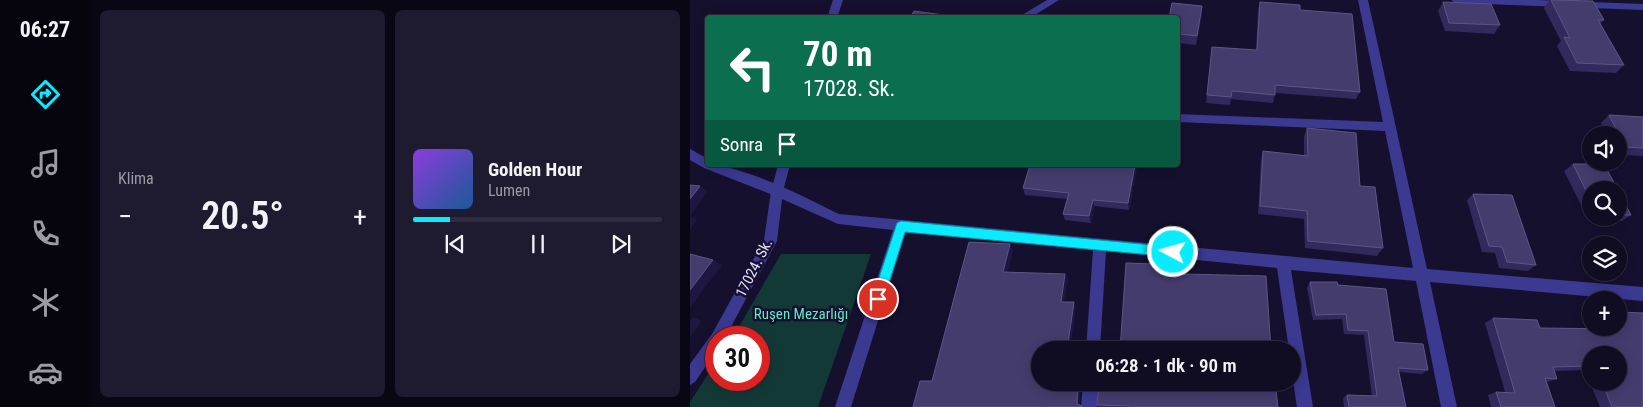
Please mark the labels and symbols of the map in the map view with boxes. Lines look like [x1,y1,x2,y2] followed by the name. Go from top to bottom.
[1146,225,1198,277] position arrow
[732,236,776,300] street label: 17024. Sk.
[857,278,899,320] pin
[754,305,848,323] park label: Ruşen Mezarlığı
[705,326,770,391] speed limit sign: 30

